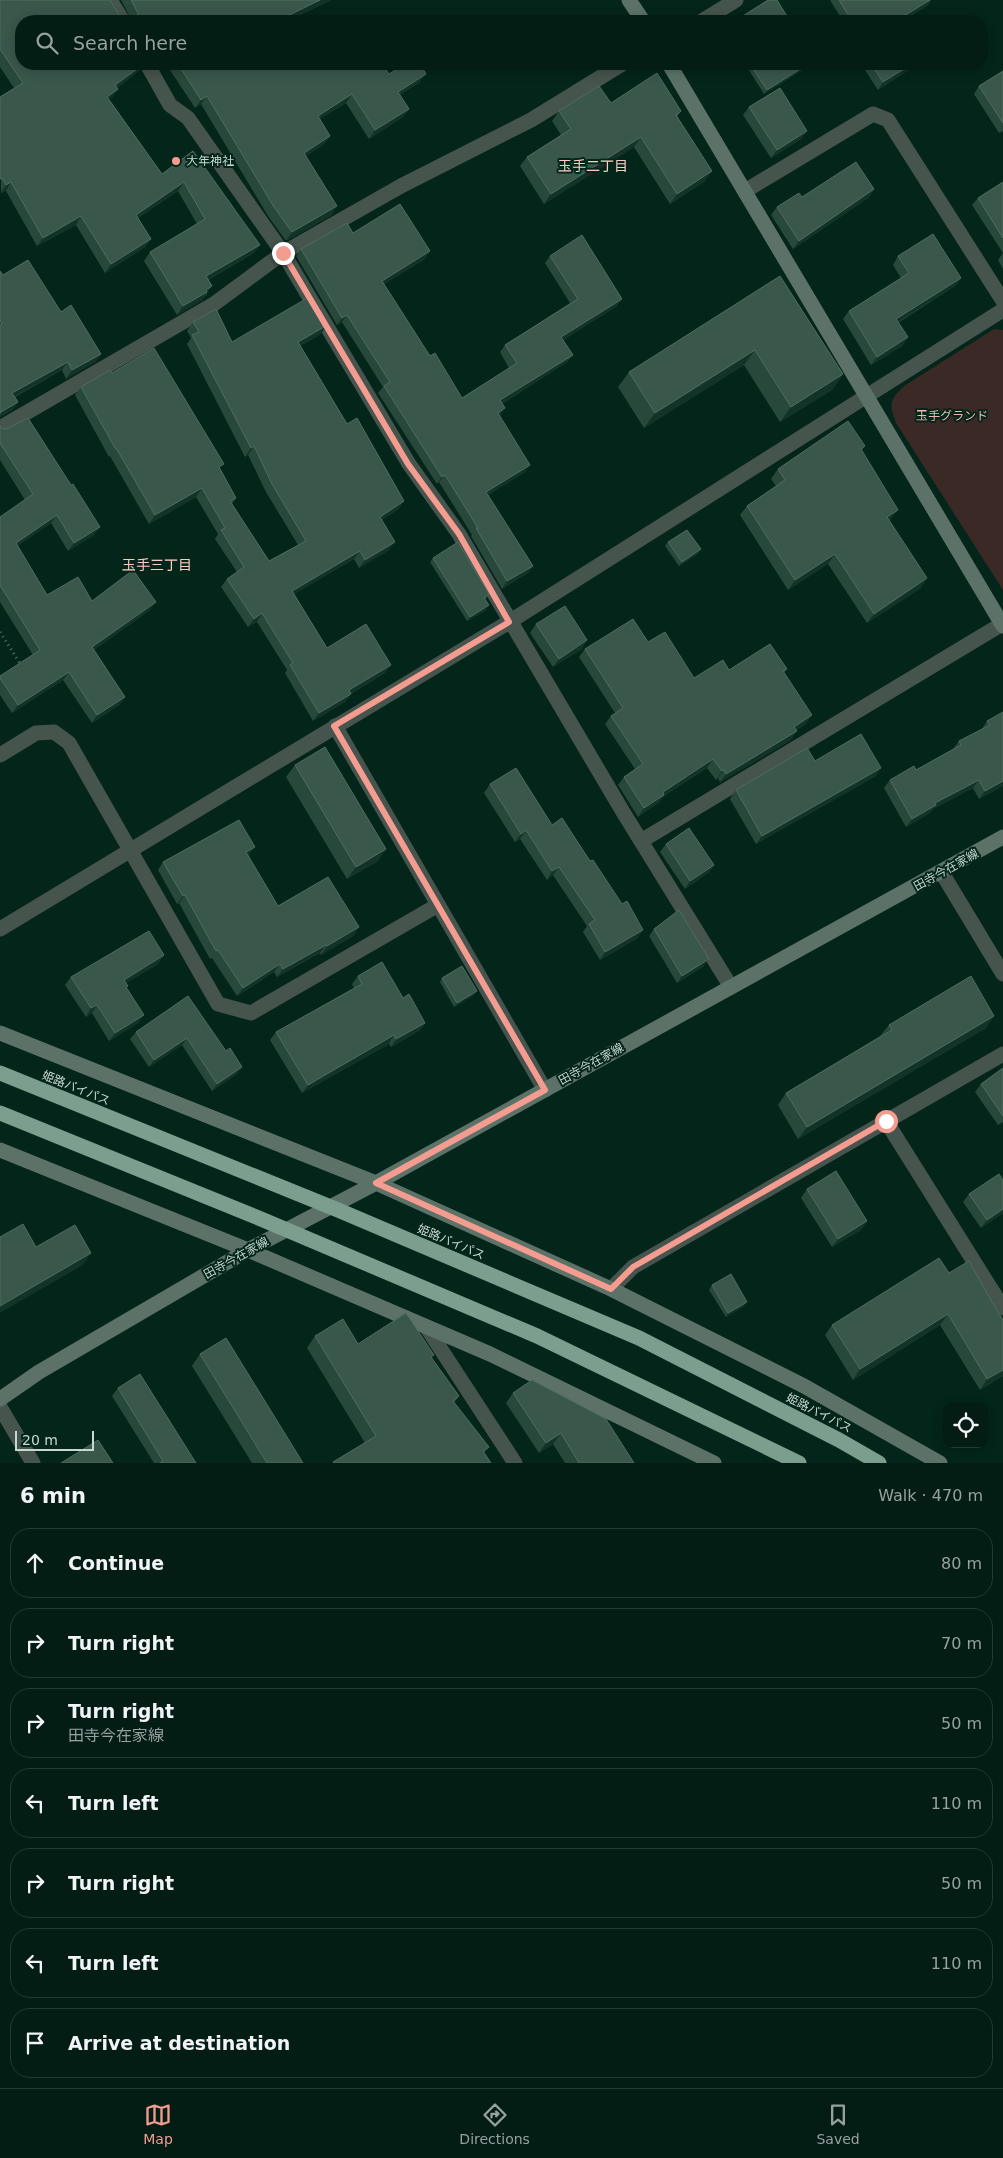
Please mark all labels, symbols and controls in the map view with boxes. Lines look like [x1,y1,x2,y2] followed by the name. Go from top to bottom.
[15,15,988,70] search box
[33,29,61,57] icon: search
[73,32,187,54] text: Search here
[186,154,234,168] place label: 大年神社
[170,155,182,167] marker: 大年神社
[558,158,628,174] district label: 玉手二丁目
[272,242,295,265] route end
[916,409,988,423] park label: 玉手グランド
[122,557,192,573] district label: 玉手三丁目
[911,846,981,894] street label: 田寺今在家線
[556,1040,626,1088] street label: 田寺今在家線
[40,1068,112,1108] street label: 姫路バイパス
[875,1110,898,1133] route start
[415,1222,487,1262] street label: 姫路バイパス
[201,1234,271,1282] street label: 田寺今在家線
[784,1390,854,1436] street label: 姫路バイパス
[943,1403,988,1448] map controls
[943,1403,988,1448] button: locate
[15,1428,94,1451] scale bar
[22,1432,58,1448] text: 20 m
[20,1484,86,1508] text: 6 min
[878,1486,983,1505] text: Walk · 470 m
[21,1549,49,1577] icon: ahead
[68,1552,164,1574] text: Continue
[941,1554,982,1573] text: 80 m
[21,1629,49,1657] icon: right
[68,1632,174,1654] text: Turn right
[941,1634,982,1653] text: 70 m
[68,1700,174,1722] text: Turn right
[21,1709,49,1737] icon: right
[941,1714,982,1733] text: 50 m
[68,1726,164,1745] text: 田寺今在家線
[21,1789,49,1817] icon: left
[68,1792,159,1814] text: Turn left
[931,1794,982,1813] text: 110 m
[21,1869,49,1897] icon: right
[68,1872,174,1894] text: Turn right
[941,1874,982,1893] text: 50 m
[21,1949,49,1977] icon: left
[68,1952,159,1974] text: Turn left
[931,1954,982,1973] text: 110 m
[21,2029,49,2057] icon: arrive
[68,2032,290,2054] text: Arrive at destination
[143,2101,173,2147] tab: Map
[459,2101,530,2147] tab: Directions
[816,2101,860,2147] tab: Saved

